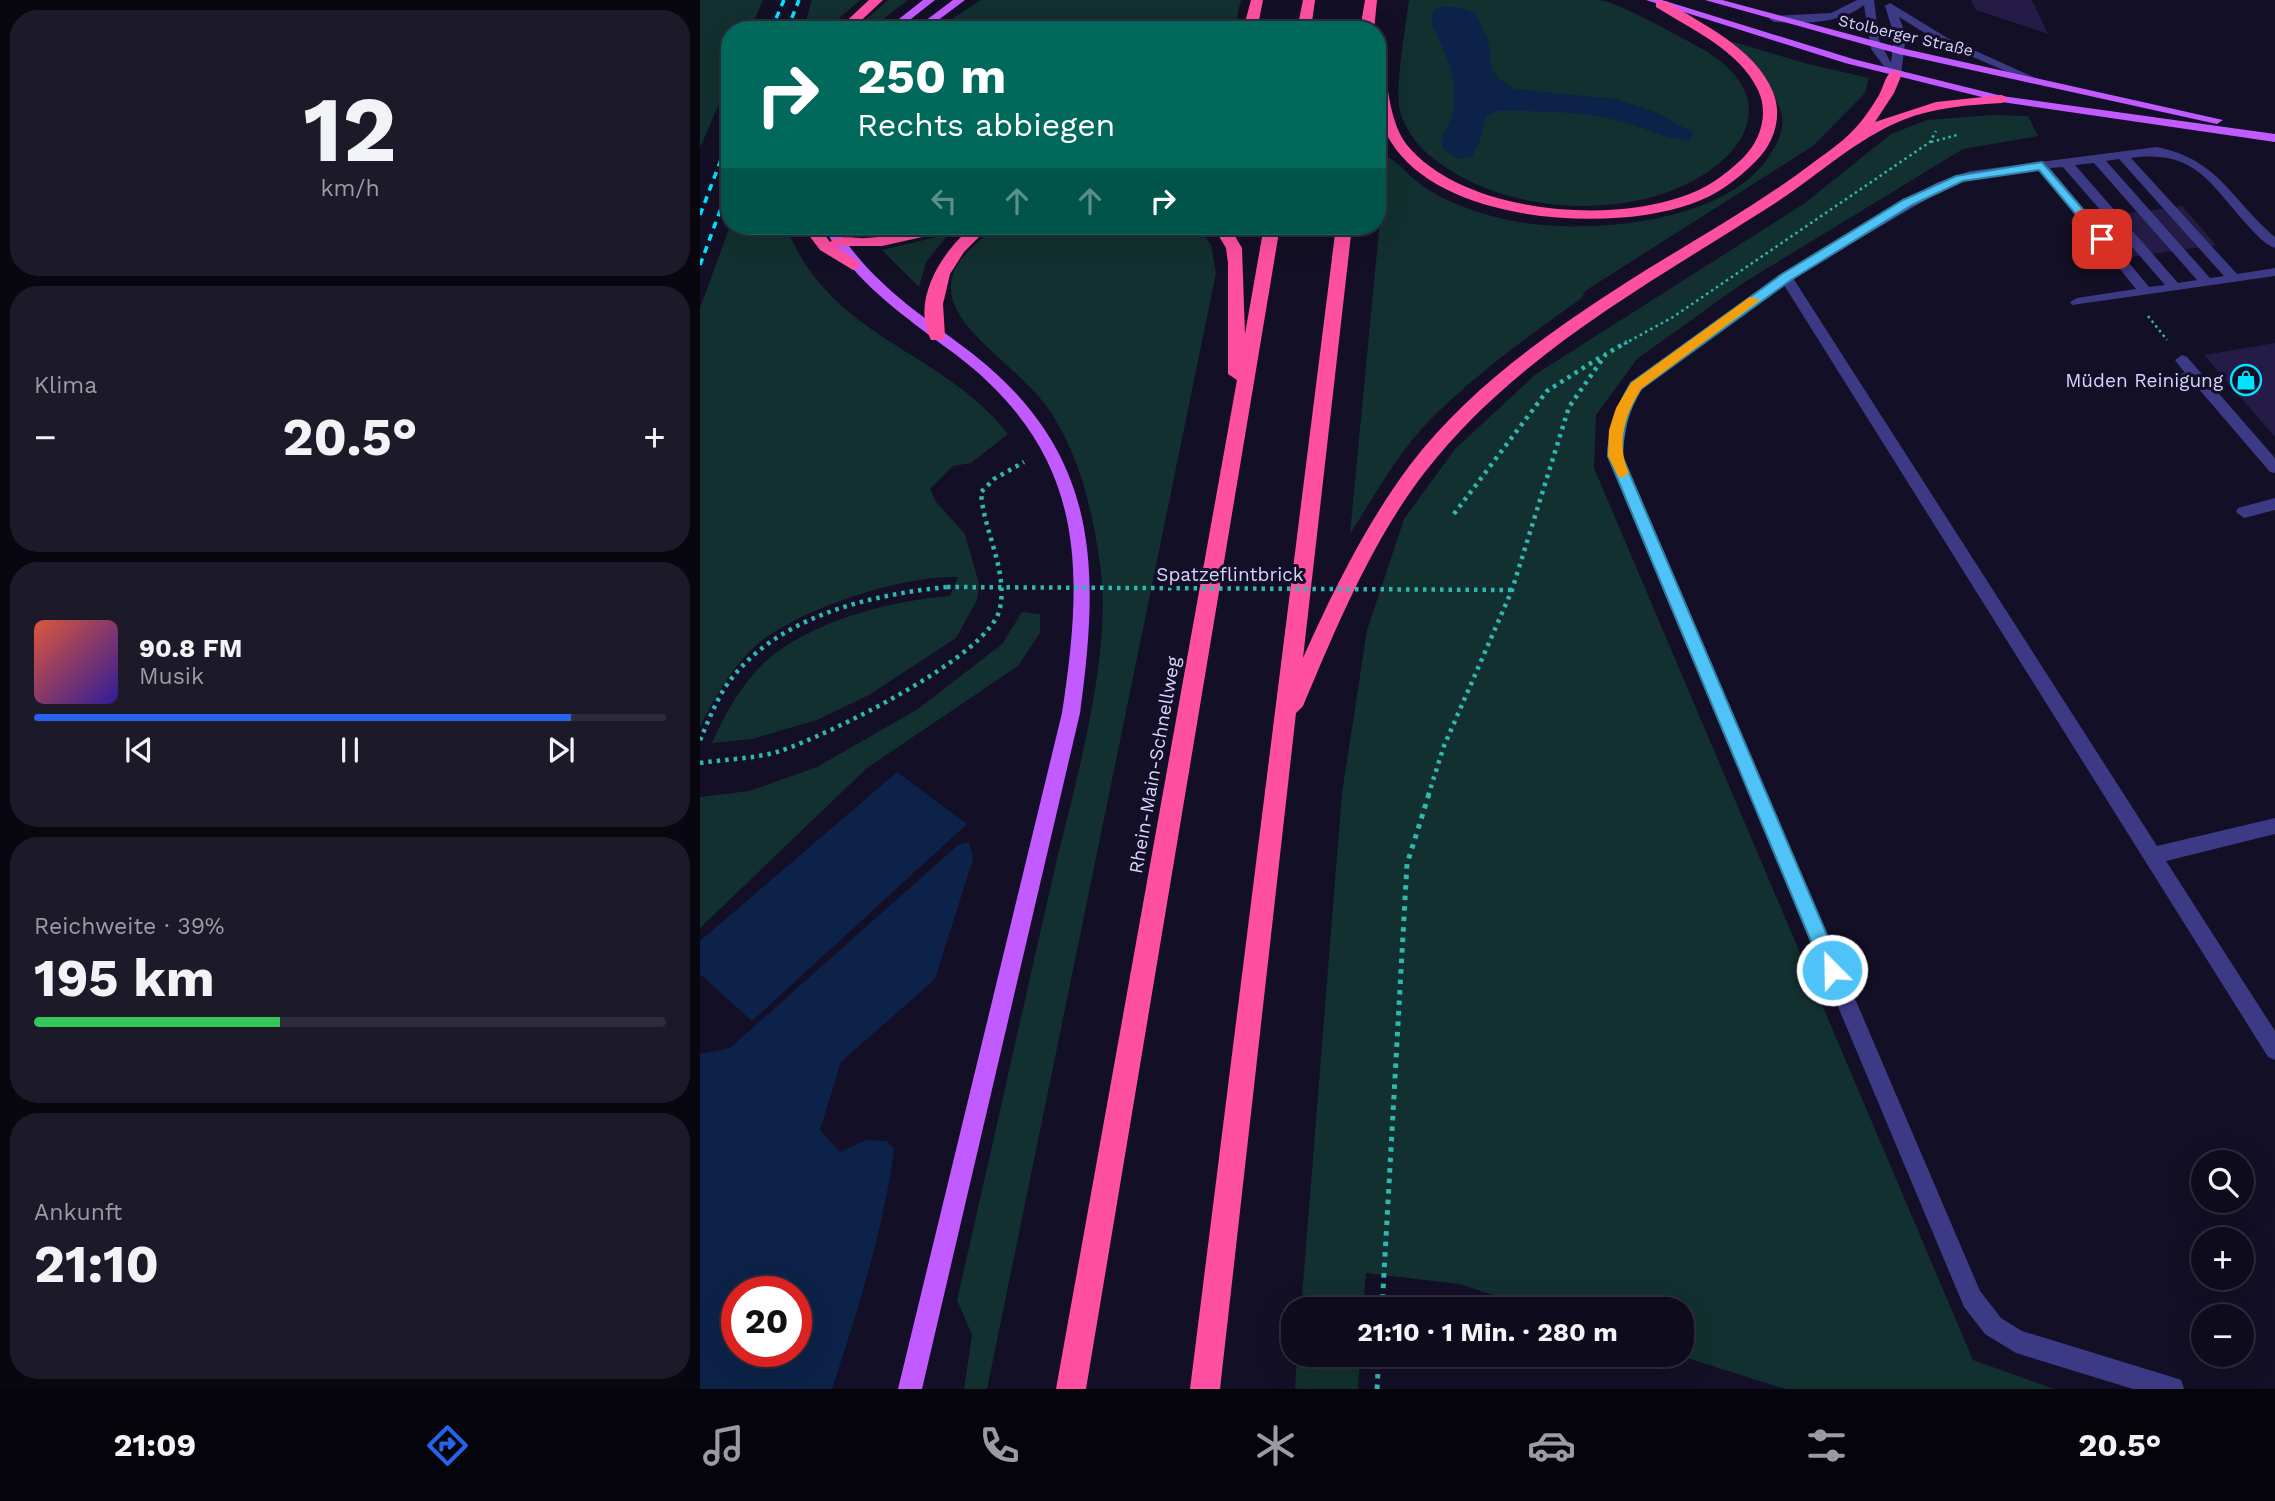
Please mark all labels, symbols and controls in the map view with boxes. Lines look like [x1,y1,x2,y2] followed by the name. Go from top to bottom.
[1837,11,1975,60] street label: Stolberger Straße
[857,47,1006,105] text: 250 m
[742,49,833,140] icon: right
[303,76,397,183] text: 12
[857,106,1115,144] text: Rechts abbiegen
[320,175,380,202] text: km/h
[925,182,963,220] icon: left
[998,182,1036,220] icon: ahead
[1071,182,1109,220] icon: ahead
[1144,182,1182,220] icon: right
[2072,209,2132,269] pin
[2083,220,2121,258] icon: arrive
[2229,363,2263,397] shop icon: Müden Reinigung
[2065,369,2224,392] place label: Müden Reinigung
[34,372,97,399] text: Klima
[282,407,418,468] text: 20.5°
[34,415,57,459] text: −
[643,415,666,459] text: +
[1156,563,1304,586] street label: Spatzeflintbrick
[139,633,242,663] text: 90.8 FM
[1124,654,1185,875] street label: Rhein-Main-Schnellweg
[139,663,204,690] text: Musik
[120,731,158,769] icon: previous
[331,731,369,769] icon: pause
[542,731,580,769] icon: next
[34,913,225,940] text: Reichweite · 39%
[1795,933,1869,1007] position arrow
[34,948,215,1009] text: 195 km
[2191,1150,2254,1367] map controls
[2191,1150,2254,1213] button: search
[34,1199,122,1226] text: Ankunft
[2191,1227,2254,1290] button: +
[34,1234,159,1295] text: 21:10
[721,1276,812,1367] speed limit sign: 20
[2191,1304,2254,1367] button: −
[1357,1317,1618,1347] text: 21:10 · 1 Min. · 280 m
[423,1421,472,1470] icon: directions
[699,1421,748,1470] icon: music
[975,1421,1024,1470] icon: phone
[1251,1421,1300,1470] icon: climate
[1527,1421,1576,1470] icon: car
[1802,1421,1851,1470] icon: filters
[113,1426,196,1464] text: 21:09
[2078,1426,2161,1464] text: 20.5°

